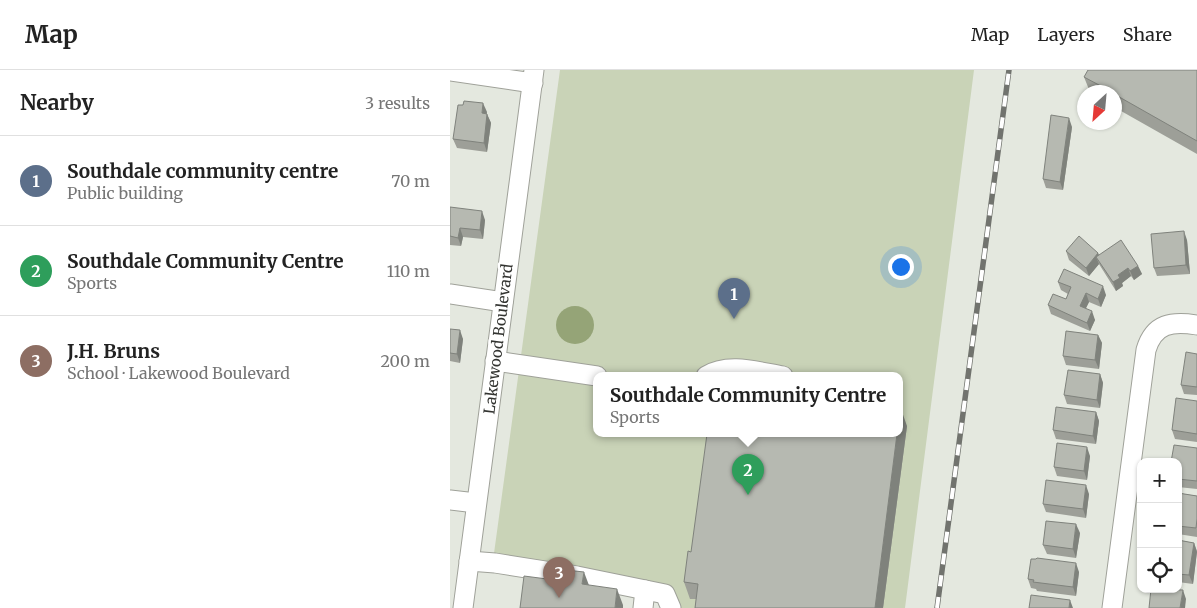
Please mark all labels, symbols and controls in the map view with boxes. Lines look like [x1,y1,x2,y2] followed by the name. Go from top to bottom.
[25,19,78,50] text: Map
[971,23,1009,46] text: Map
[1037,23,1095,46] text: Layers
[1123,23,1172,46] text: Share
[1077,85,1122,130] north arrow
[20,89,94,116] text: Nearby
[365,93,430,113] text: 3 results
[67,159,338,183] text: Southdale community centre
[32,171,40,191] text: 1
[391,171,430,191] text: 70 m
[67,183,183,203] text: Public building
[67,249,344,273] text: Southdale Community Centre
[888,254,914,280] your location
[31,261,41,281] text: 2
[387,261,430,281] text: 110 m
[479,263,517,415] street label: Lakewood Boulevard
[67,273,117,293] text: Sports
[718,278,750,319] pin: 1
[67,339,160,363] text: J.H. Bruns
[31,351,41,371] text: 3
[380,351,430,371] text: 200 m
[67,363,290,383] text: School · Lakewood Boulevard
[593,372,903,437] popup
[610,383,886,407] text: Southdale Community Centre
[610,407,660,427] text: Sports
[732,454,764,495] pin: 2
[1137,458,1182,593] map controls
[1137,458,1182,503] button: +
[1137,503,1182,548] button: −
[1137,548,1182,593] button: locate
[543,557,575,598] pin: 3

